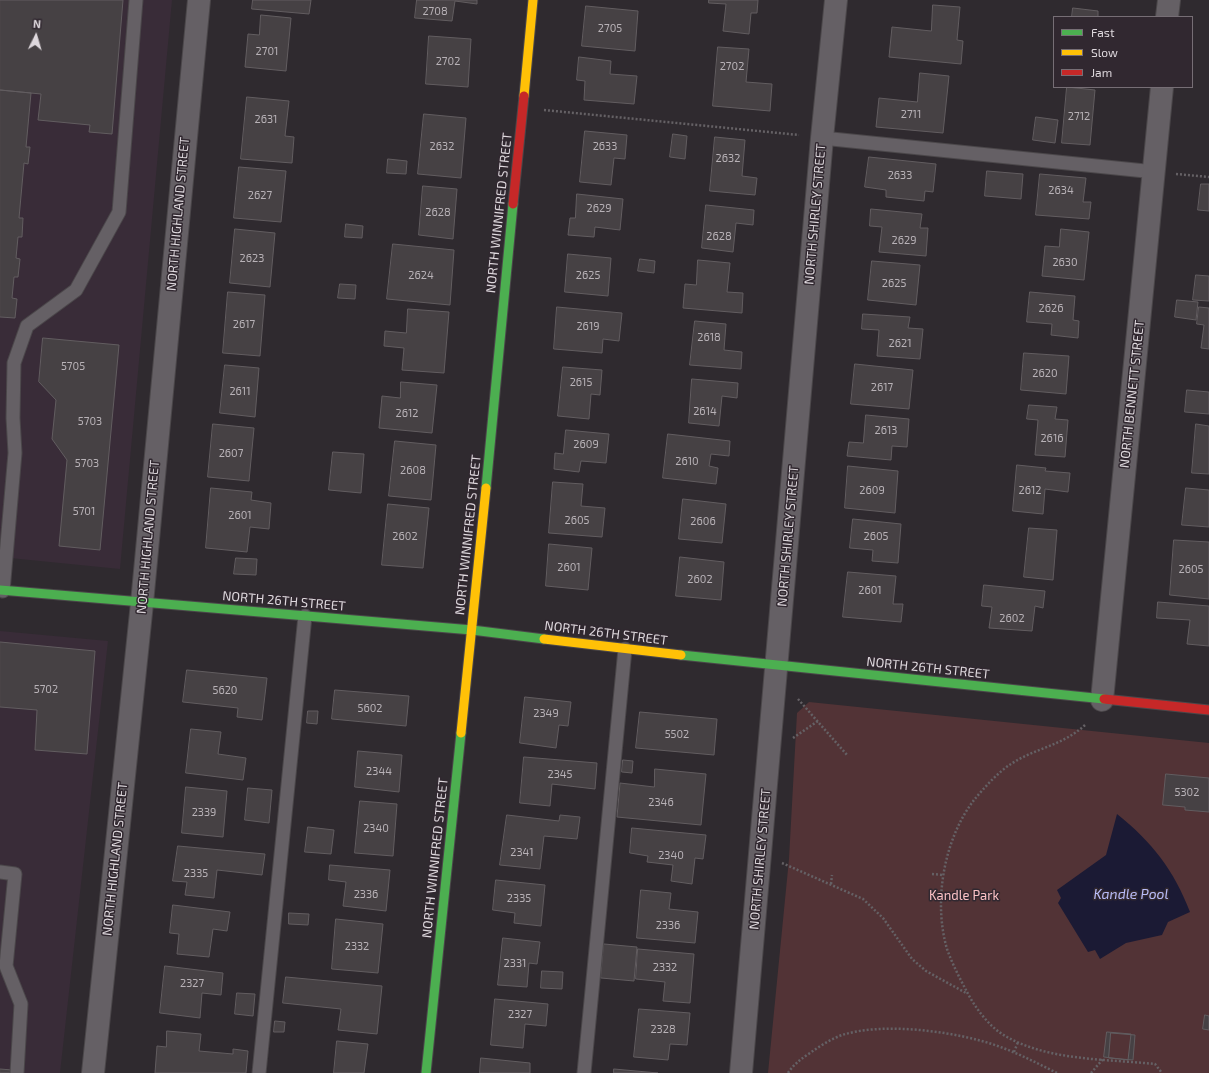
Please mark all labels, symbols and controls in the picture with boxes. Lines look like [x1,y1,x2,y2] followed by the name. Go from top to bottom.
[422,4,448,18] house number: 2708
[16,16,56,56] north arrow
[1053,16,1193,88] legend
[33,17,42,30] text: N
[598,21,622,35] house number: 2705
[1091,25,1114,39] text: Fast
[256,44,278,58] house number: 2701
[1091,45,1118,59] text: Slow
[436,54,460,68] house number: 2702
[720,59,744,73] house number: 2702
[1091,65,1112,79] text: Jam
[901,107,921,121] house number: 2711
[1068,109,1090,123] house number: 2712
[255,112,277,126] house number: 2631
[483,132,515,294] street label: NORTH WINNIFRED STREET
[164,136,192,292] street label: NORTH HIGHLAND STREET
[430,139,454,153] house number: 2632
[593,139,617,153] house number: 2633
[801,143,829,285] street label: NORTH SHIRLEY STREET
[716,151,740,165] house number: 2632
[888,168,912,182] house number: 2633
[1048,183,1074,197] house number: 2634
[248,188,272,202] house number: 2627
[587,201,611,215] house number: 2629
[425,205,451,219] house number: 2628
[706,229,732,243] house number: 2628
[892,233,916,247] house number: 2629
[240,251,264,265] house number: 2623
[1052,255,1078,269] house number: 2630
[408,268,434,282] house number: 2624
[576,268,600,282] house number: 2625
[882,276,906,290] house number: 2625
[1039,301,1063,315] house number: 2626
[233,317,255,331] house number: 2617
[576,319,600,333] house number: 2619
[1116,319,1148,469] street label: NORTH BENNETT STREET
[697,330,721,344] house number: 2618
[888,336,912,350] house number: 2621
[61,359,85,373] house number: 5705
[1032,366,1058,380] house number: 2620
[570,375,592,389] house number: 2615
[871,380,893,394] house number: 2617
[229,384,251,398] house number: 2611
[693,404,717,418] house number: 2614
[395,406,419,420] house number: 2612
[78,414,102,428] house number: 5703
[875,423,897,437] house number: 2613
[1040,431,1064,445] house number: 2616
[573,437,599,451] house number: 2609
[219,446,243,460] house number: 2607
[452,454,484,616] street label: NORTH WINNIFRED STREET
[675,454,699,468] house number: 2610
[75,456,99,470] house number: 5703
[134,459,162,615] street label: NORTH HIGHLAND STREET
[400,463,426,477] house number: 2608
[774,465,802,607] street label: NORTH SHIRLEY STREET
[859,483,885,497] house number: 2609
[1018,483,1042,497] house number: 2612
[73,504,95,518] house number: 5701
[228,508,252,522] house number: 2601
[564,513,590,527] house number: 2605
[690,514,716,528] house number: 2606
[392,529,418,543] house number: 2602
[863,529,889,543] house number: 2605
[557,560,581,574] house number: 2601
[1178,562,1204,576] house number: 2605
[687,572,713,586] house number: 2602
[858,583,882,597] house number: 2601
[222,588,346,614] street label: NORTH 26TH STREET
[999,611,1025,625] house number: 2602
[544,618,668,648] street label: NORTH 26TH STREET
[866,654,990,682] street label: NORTH 26TH STREET
[34,682,58,696] house number: 5702
[212,683,238,697] house number: 5620
[357,701,383,715] house number: 5602
[533,706,559,720] house number: 2349
[665,727,689,741] house number: 5502
[366,764,392,778] house number: 2344
[548,767,572,781] house number: 2345
[419,777,451,939] street label: NORTH WINNIFRED STREET
[99,781,131,937] street label: NORTH HIGHLAND STREET
[1175,785,1199,799] house number: 5302
[746,788,774,930] street label: NORTH SHIRLEY STREET
[648,795,674,809] house number: 2346
[192,805,216,819] house number: 2339
[363,821,389,835] house number: 2340
[510,845,534,859] house number: 2341
[658,848,684,862] house number: 2340
[184,866,208,880] house number: 2335
[1093,886,1169,902] water label: Kandle Pool
[354,887,378,901] house number: 2336
[929,888,999,904] park label: Kandle Park
[507,891,531,905] house number: 2335
[656,918,680,932] house number: 2336
[345,939,369,953] house number: 2332
[504,956,526,970] house number: 2331
[653,960,677,974] house number: 2332
[180,976,204,990] house number: 2327
[508,1007,532,1021] house number: 2327
[650,1022,676,1036] house number: 2328

